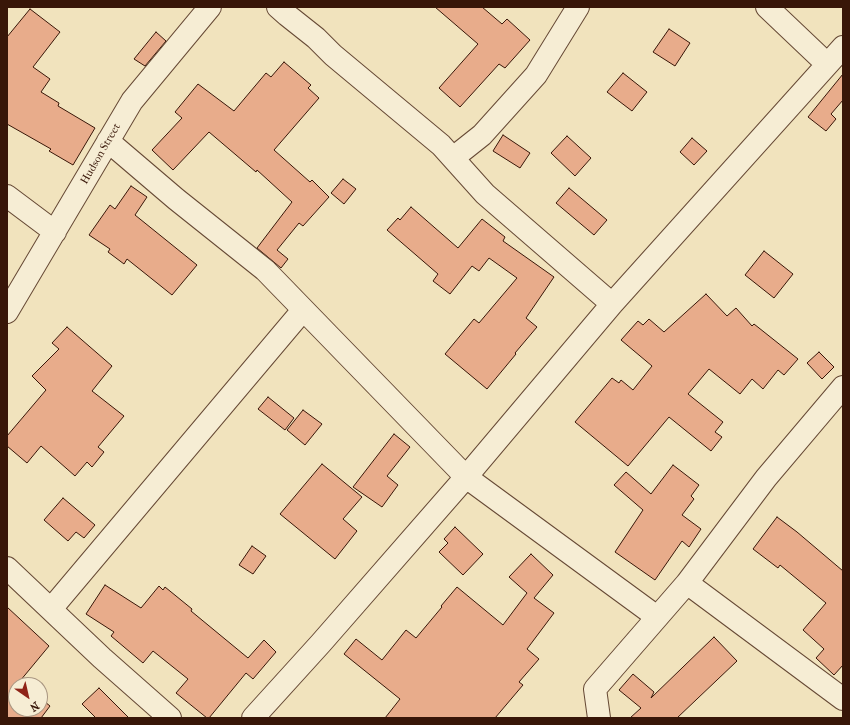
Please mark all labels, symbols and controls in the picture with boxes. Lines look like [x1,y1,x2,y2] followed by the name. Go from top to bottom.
[78,121,124,187] street label: Hudson Street
[8,677,48,717] north arrow
[27,699,42,714] text: N

